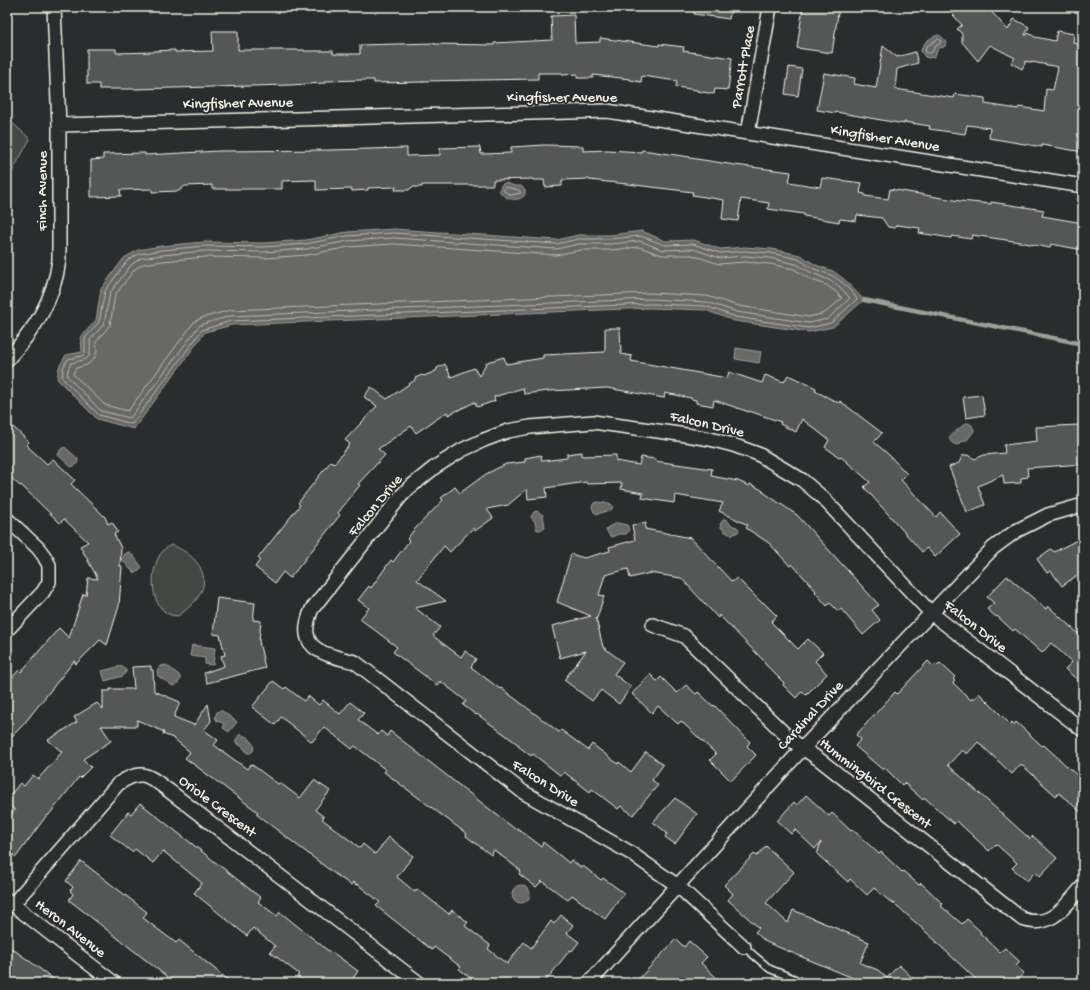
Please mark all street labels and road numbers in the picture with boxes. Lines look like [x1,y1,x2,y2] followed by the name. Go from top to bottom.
[728,24,760,111] street label: Parrott Place
[507,89,617,107] street label: Kingfisher Avenue
[183,94,294,114] street label: Kingfisher Avenue
[829,121,941,157] street label: Kingfisher Avenue
[34,151,52,232] street label: Finch Avenue
[667,408,746,442] street label: Falcon Drive
[344,471,407,541] street label: Falcon Drive
[939,596,1011,658] street label: Falcon Drive
[774,677,848,755] street label: Cardinal Drive
[815,735,936,835] street label: Hummingbird Crescent
[507,756,582,812] street label: Falcon Drive
[175,772,261,843] street label: Oriole Crescent
[31,896,109,962] street label: Heron Avenue

